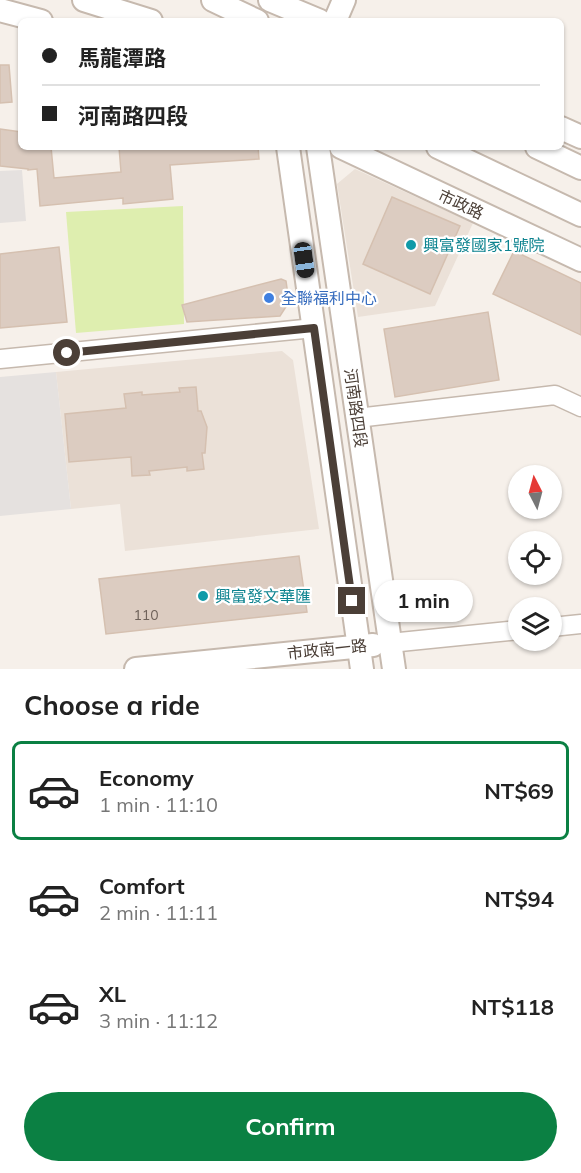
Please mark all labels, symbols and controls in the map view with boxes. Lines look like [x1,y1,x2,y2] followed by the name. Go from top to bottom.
[78,44,166,72] text: 馬龍潭路
[78,102,188,130] text: 河南路四段
[435,185,487,223] street label: 市政路
[423,235,545,255] place label: 興富發國家1號院
[404,238,418,252] marker: 興富發國家1號院
[293,241,315,279] car
[281,288,377,308] place label: 全聯福利中心
[262,291,276,305] marker: 全聯福利中心
[53,339,80,366] route start
[341,367,371,449] street label: 河南路四段
[508,465,562,519] north arrow
[508,465,562,651] map controls
[508,531,562,585] button: locate
[373,580,472,622] callout: 1 min
[215,586,311,606] place label: 興富發文華匯
[338,587,365,614] route end
[397,588,450,613] text: 1 min
[196,589,210,603] marker: 興富發文華匯
[508,597,562,651] button: layers
[133,606,159,624] house number: 110
[286,635,368,663] street label: 市政南一路
[24,688,200,722] text: Choose a ride
[27,764,81,818] icon: car
[99,764,194,792] text: Economy
[484,777,554,805] text: NT$69
[99,792,218,817] text: 1 min · 11:10
[27,872,81,926] icon: car
[99,872,185,900] text: Comfort
[484,885,554,913] text: NT$94
[99,900,218,925] text: 2 min · 11:11
[27,980,81,1034] icon: car
[99,980,126,1008] text: XL
[471,993,554,1021] text: NT$118
[99,1008,218,1033] text: 3 min · 11:12
[24,1092,557,1161] button: Confirm

